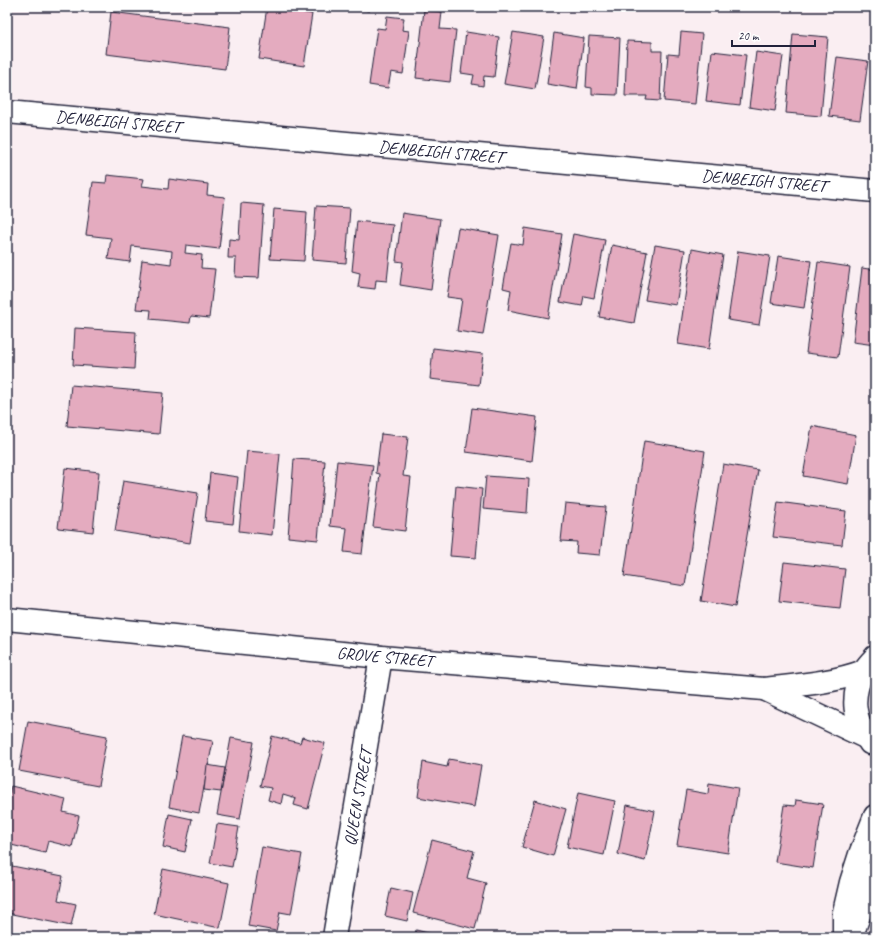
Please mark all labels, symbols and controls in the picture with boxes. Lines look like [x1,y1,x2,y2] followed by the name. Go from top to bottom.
[732,22,815,48] scale bar
[738,28,760,44] text: 20 m
[55,106,185,138] street label: DENBEIGH STREET
[378,136,508,168] street label: DENBEIGH STREET
[701,165,831,197] street label: DENBEIGH STREET
[336,642,437,672] street label: GROVE STREET
[339,743,378,847] street label: QUEEN STREET

